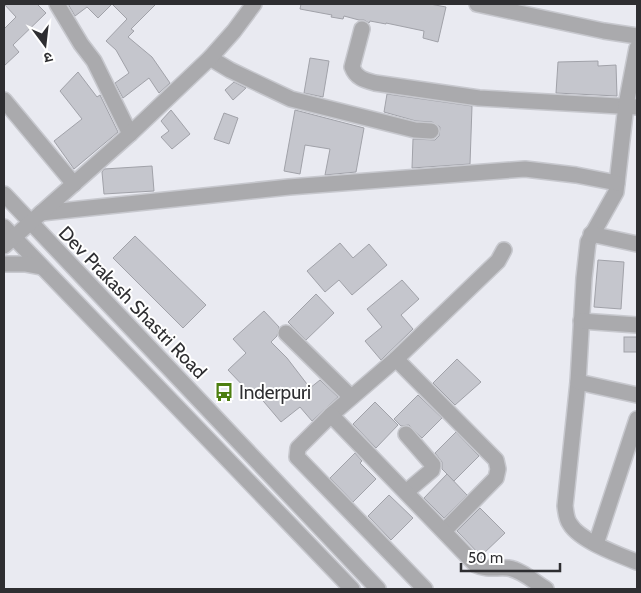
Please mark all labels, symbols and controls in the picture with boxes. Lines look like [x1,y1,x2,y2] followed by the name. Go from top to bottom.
[20,20,70,70] north arrow
[41,48,55,68] text: उ
[54,221,211,383] street label: Dev Prakash Shastri Road
[213,381,235,403] bus stop icon: Inderpuri
[239,381,311,404] place label: Inderpuri
[461,540,560,572] scale bar
[468,549,503,567] text: 50 m

